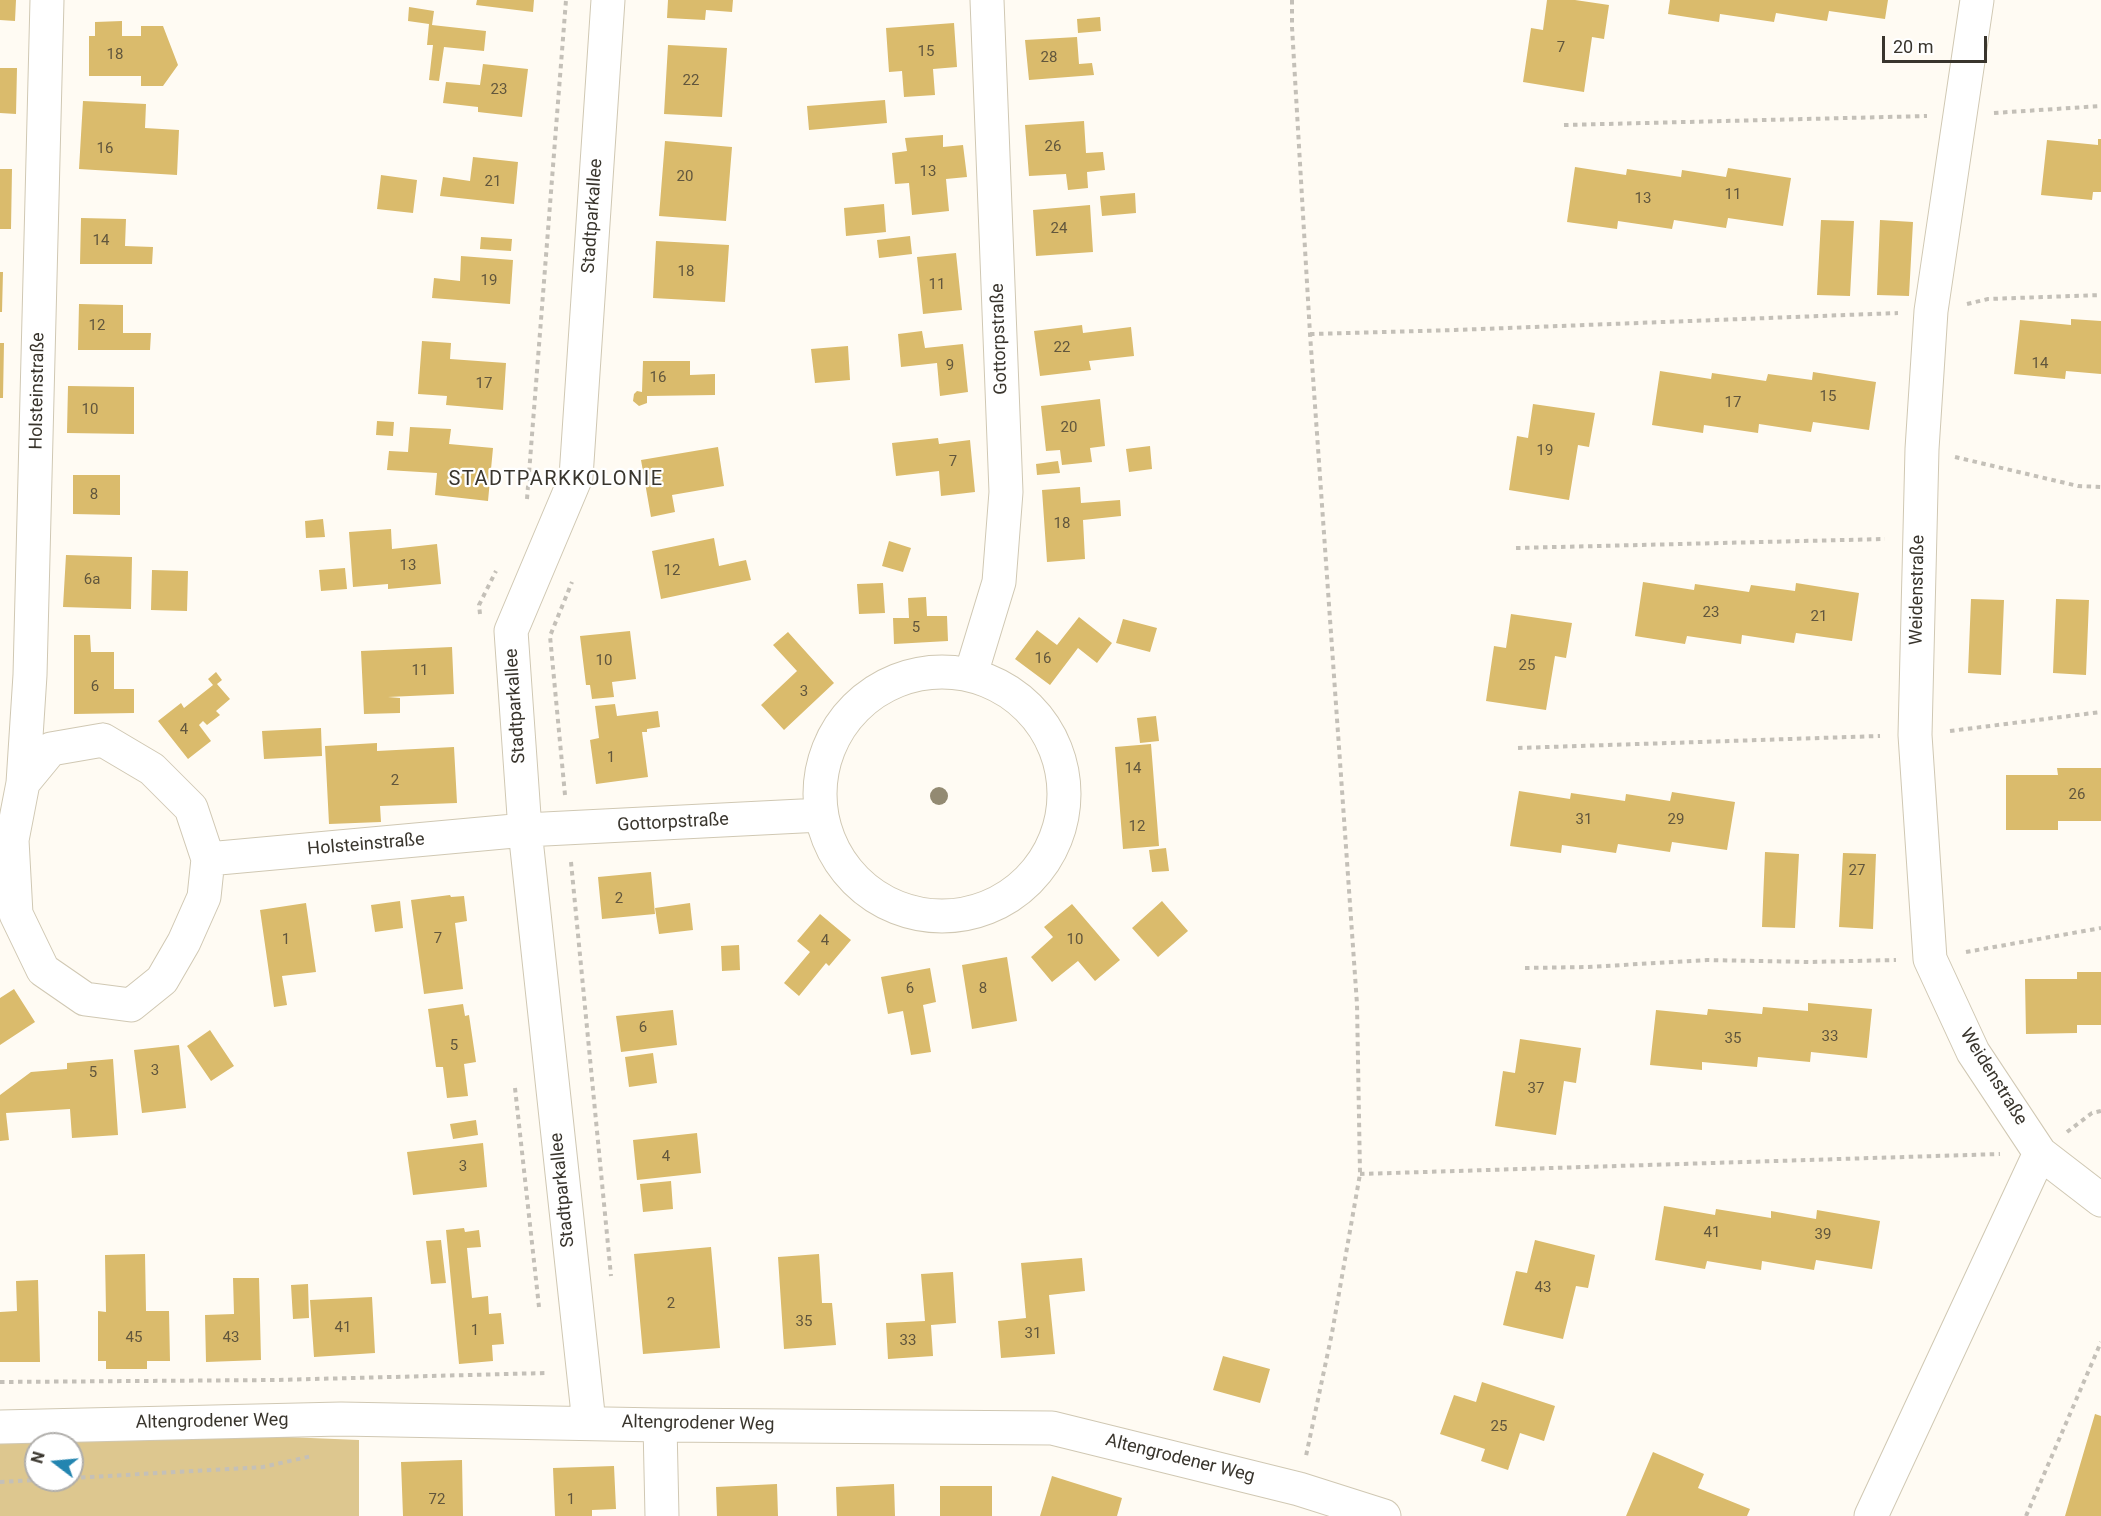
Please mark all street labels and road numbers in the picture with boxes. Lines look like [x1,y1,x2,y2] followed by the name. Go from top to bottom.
[578,158,608,274] street label: Stadtparkallee
[987,283,1013,395] street label: Gottorpstraße
[26,332,50,450] street label: Holsteinstraße
[1906,535,1930,645] street label: Weidenstraße
[501,648,531,764] street label: Stadtparkallee
[617,809,729,837] street label: Gottorpstraße
[307,829,425,861] street label: Holsteinstraße
[1955,1025,2031,1129] street label: Weidenstraße
[546,1132,580,1248] street label: Stadtparkallee
[135,1410,289,1434] street label: Altengrodener Weg
[621,1412,775,1436] street label: Altengrodener Weg
[1103,1430,1257,1488] street label: Altengrodener Weg

